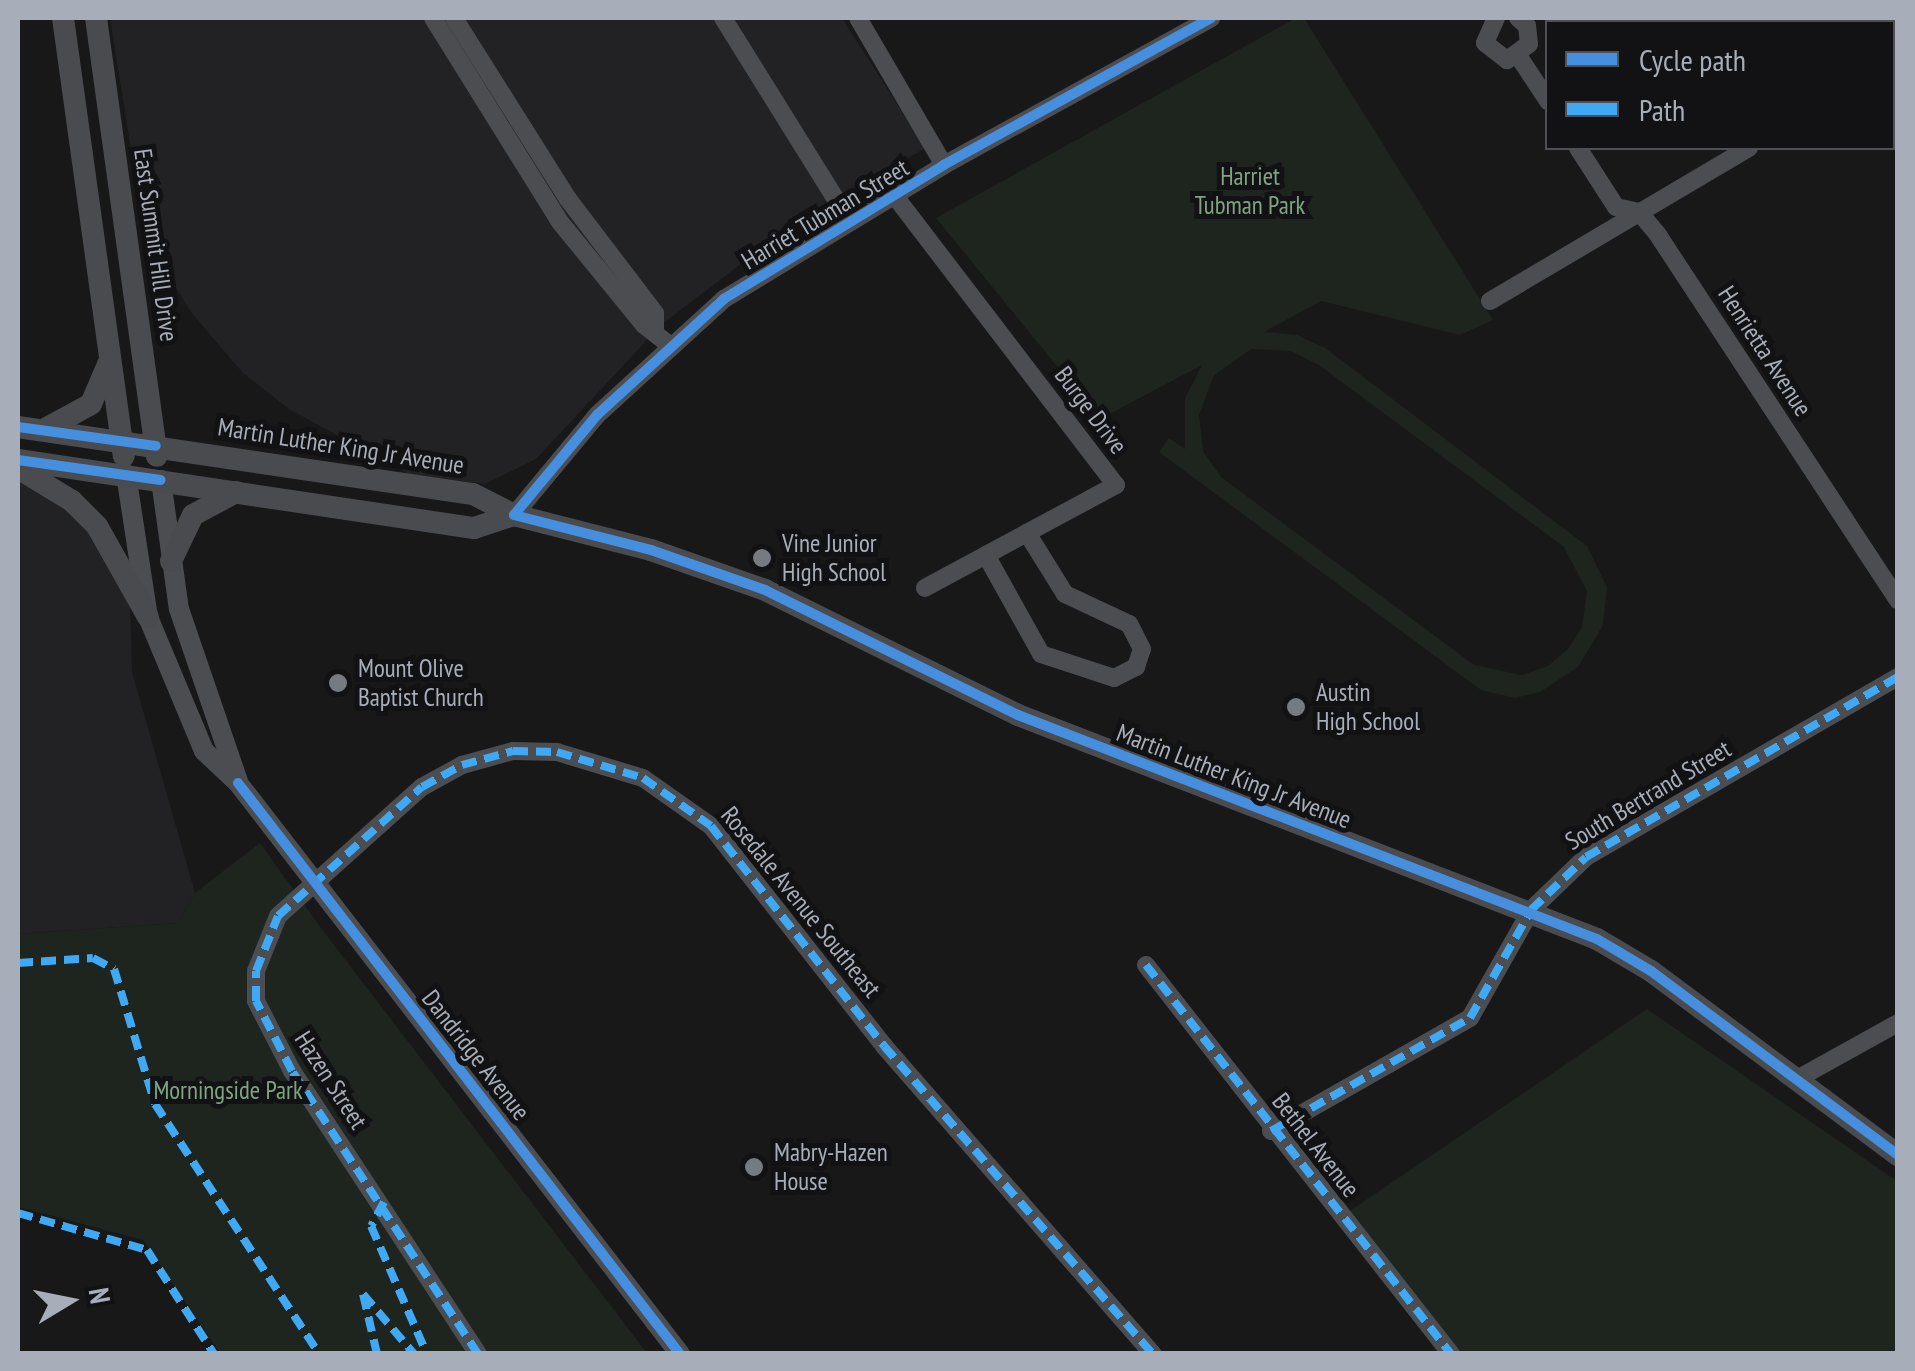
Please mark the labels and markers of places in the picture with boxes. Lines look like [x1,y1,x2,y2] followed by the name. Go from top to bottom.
[782,529,886,588] place label: Vine Junior High School
[751,547,773,569] marker: Vine Junior High School
[358,654,484,713] place label: Mount Olive Baptist Church
[327,672,349,694] marker: Mount Olive Baptist Church
[1316,678,1420,737] place label: Austin High School
[1285,696,1307,718] marker: Austin High School
[774,1138,888,1197] place label: Mabry-Hazen House
[743,1156,765,1178] marker: Mabry-Hazen House

